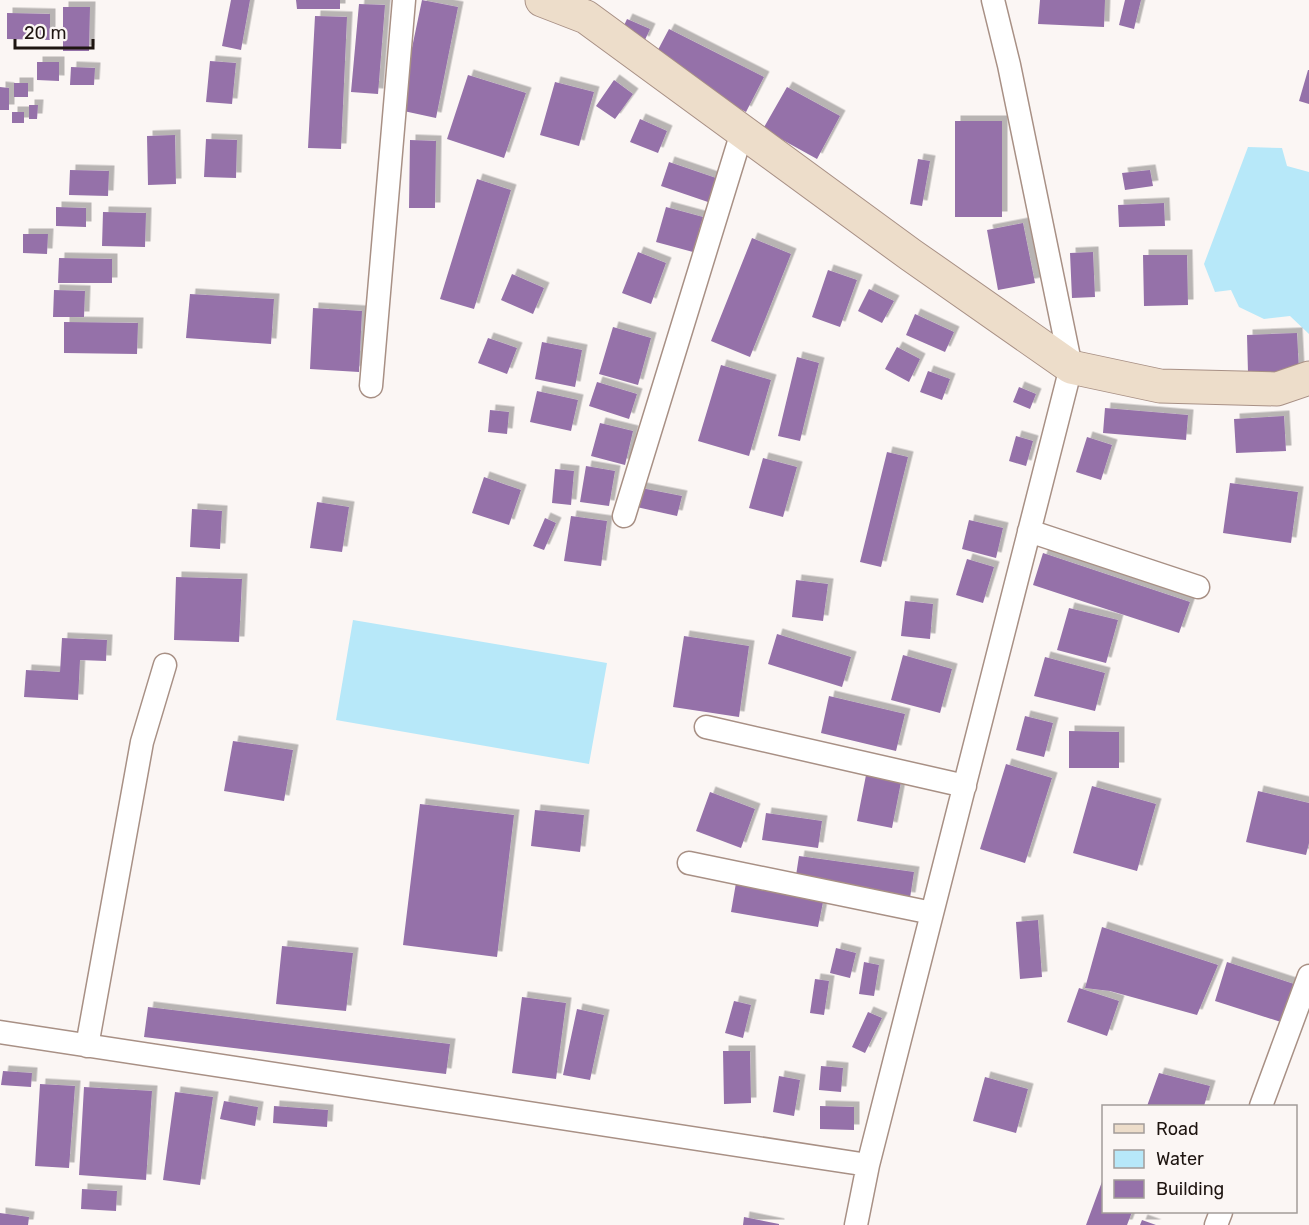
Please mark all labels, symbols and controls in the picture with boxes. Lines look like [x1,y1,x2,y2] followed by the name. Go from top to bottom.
[15,12,93,50] scale bar
[24,22,66,44] text: 20 m
[1102,1105,1297,1213] legend
[1156,1118,1199,1140] text: Road
[1156,1148,1204,1170] text: Water
[1156,1178,1224,1200] text: Building

